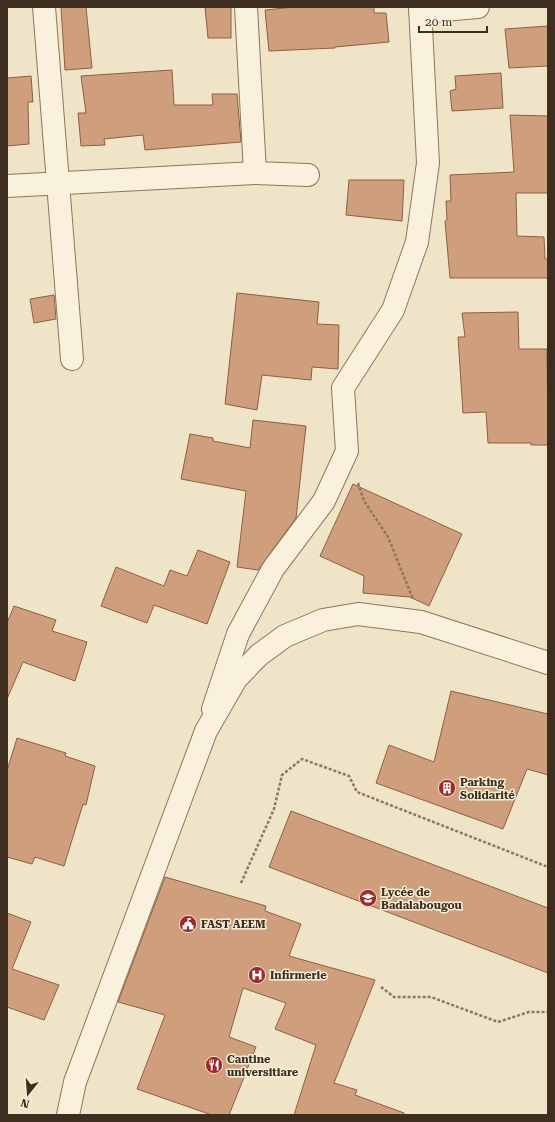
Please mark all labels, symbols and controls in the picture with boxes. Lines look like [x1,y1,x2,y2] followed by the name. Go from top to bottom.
[419,8,487,34] scale bar
[425,15,452,29] text: 20 m
[460,776,515,802] place label: Parking Solidarité
[437,778,457,798] building icon: Parking Solidarité
[381,886,463,912] place label: Lycée de Badalabougou
[358,888,378,908] school or university icon: Lycée de Badalabougou
[178,914,198,934] public building icon: FAST AEEM
[201,918,266,931] place label: FAST AEEM
[247,965,267,985] hospital icon: Infirmerie
[270,969,327,982] place label: Infirmerie
[227,1053,299,1079] place label: Cantine universitiare
[204,1055,224,1075] restaurant icon: Cantine universitiare
[8,1074,48,1114] north arrow
[19,1095,31,1111] text: N

